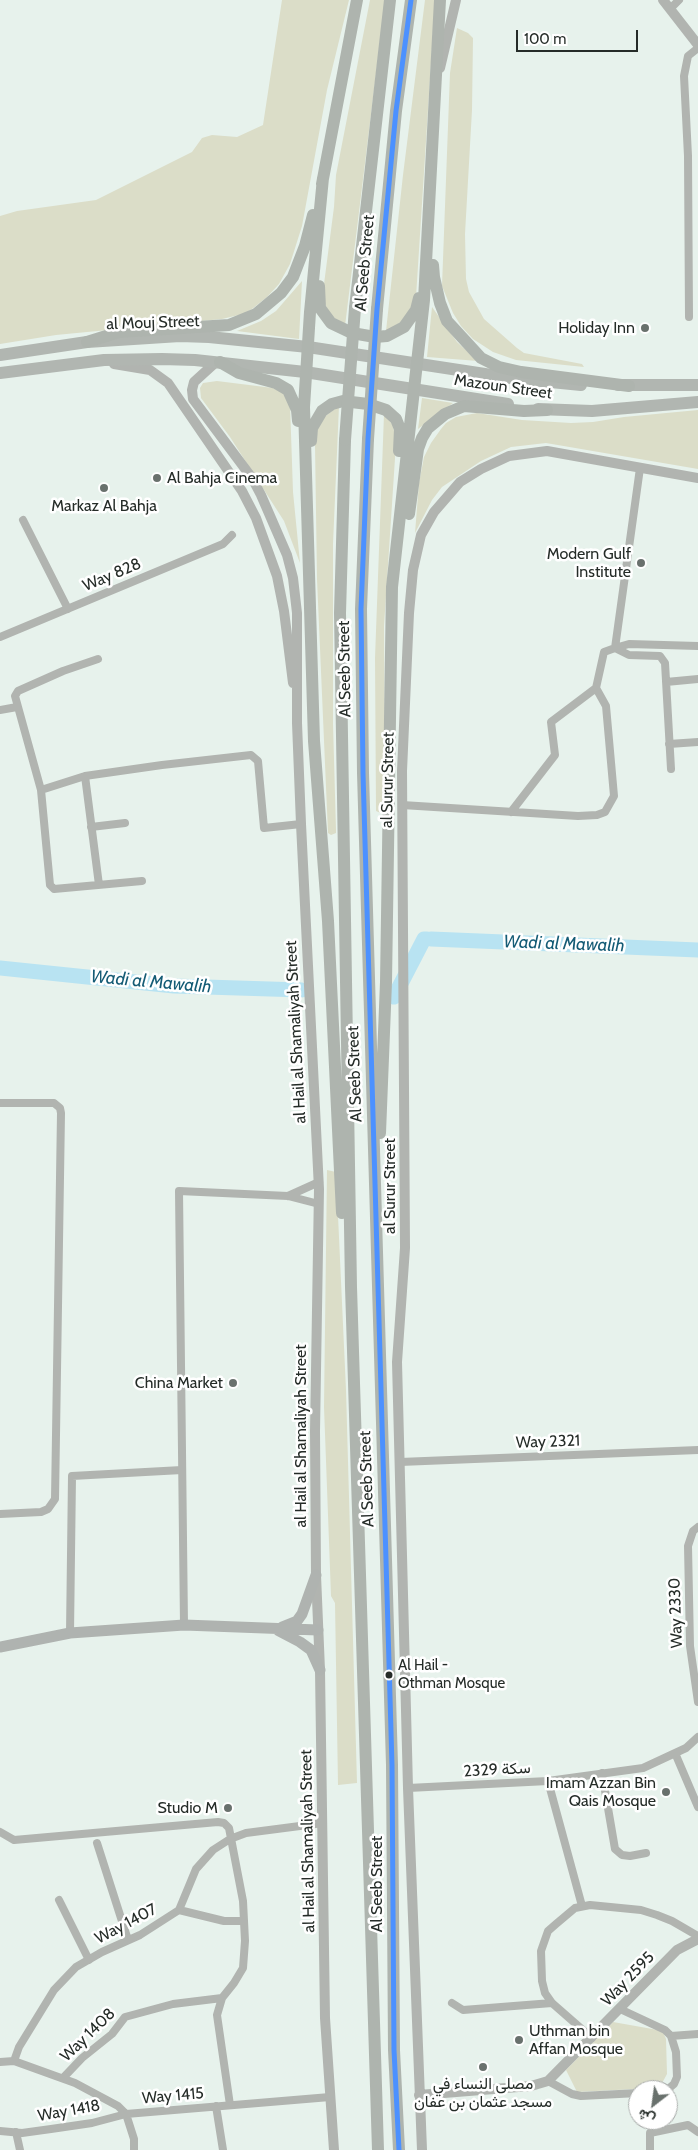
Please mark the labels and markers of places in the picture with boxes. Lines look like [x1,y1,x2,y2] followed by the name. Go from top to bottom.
[558,318,635,338] place label: Holiday Inn
[639,322,651,334] marker: Holiday Inn
[167,468,277,488] place label: Al Bahja Cinema
[151,472,163,484] marker: Al Bahja Cinema
[98,482,110,494] marker: Markaz Al Bahja
[51,496,157,516] place label: Markaz Al Bahja
[547,544,631,582] place label: Modern Gulf Institute
[635,557,647,569] marker: Modern Gulf Institute
[135,1373,223,1393] place label: China Market
[227,1377,239,1389] marker: China Market
[398,1657,505,1692] place label: Al Hail - Othman Mosque
[384,1670,394,1680] marker: Al Hail - Othman Mosque
[546,1773,656,1811] place label: Imam Azzan Bin Qais Mosque
[660,1786,672,1798] marker: Imam Azzan Bin Qais Mosque
[157,1798,218,1818] place label: Studio M
[222,1802,234,1814] marker: Studio M
[529,2021,623,2059] place label: Uthman bin Affan Mosque
[513,2034,525,2046] marker: Uthman bin Affan Mosque
[477,2061,489,2073] marker: مصلى النساء في مسجد عثمان بن عفان
[414,2074,552,2112] place label: مصلى النساء في مسجد عثمان بن عفان

